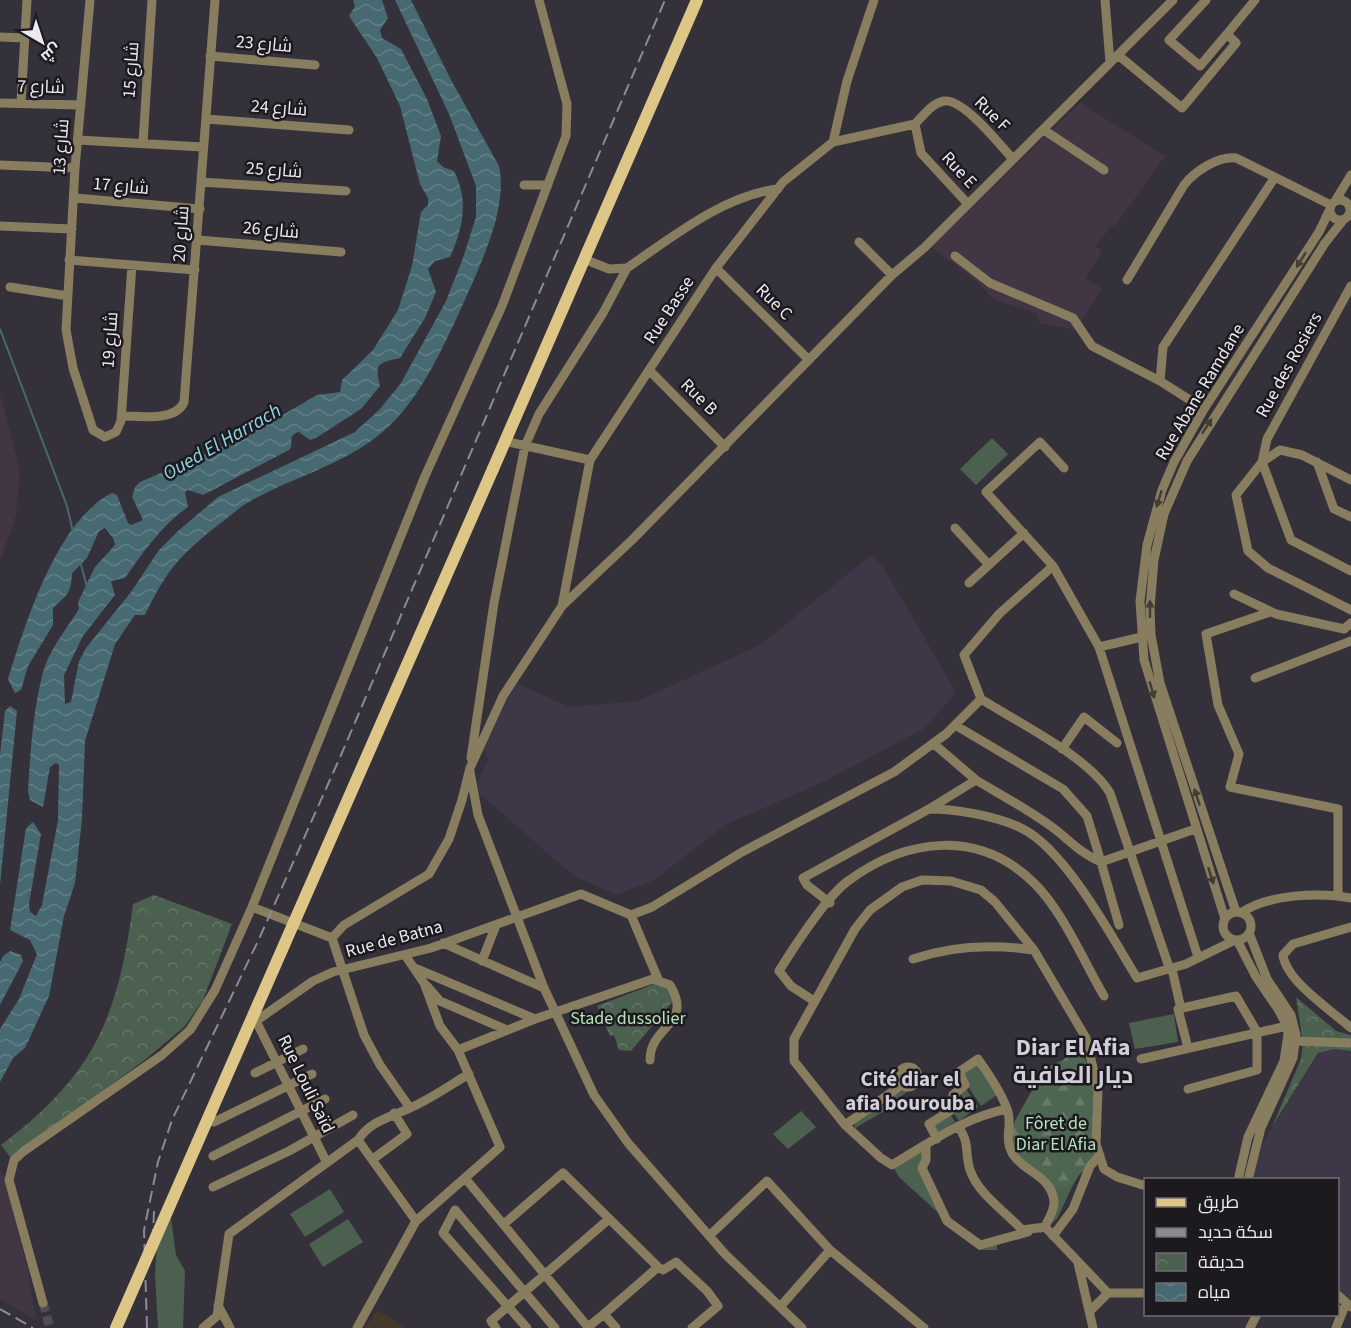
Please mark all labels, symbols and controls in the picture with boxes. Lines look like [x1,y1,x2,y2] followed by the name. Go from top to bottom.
[12,12,72,72] north arrow
[235,29,293,59] street label: شارع 23
[36,38,66,68] text: ش
[117,41,145,99] street label: شارع 15
[17,74,65,100] street label: شارع 7
[968,90,1016,138] street label: Rue F
[250,94,308,122] street label: شارع 24
[47,118,75,176] street label: شارع 13
[936,146,982,194] street label: Rue E
[245,156,303,184] street label: شارع 25
[92,171,150,201] street label: شارع 17
[167,205,195,263] street label: شارع 20
[242,215,300,245] street label: شارع 26
[1296,251,1307,268] one-way arrow
[638,271,700,349] street label: Rue Basse
[750,278,798,326] street label: Rue C
[1250,308,1328,422] street label: Rue des Rosiers
[96,311,124,369] street label: شارع 19
[1149,319,1251,465] street label: Rue Abane Ramdane
[675,373,723,421] street label: Rue B
[157,397,287,487] water label: Oued El Harrach
[1201,418,1213,434] one-way arrow
[1154,490,1163,508] one-way arrow
[1145,600,1155,619] one-way arrow
[1148,681,1158,699] one-way arrow
[1192,788,1201,806] one-way arrow
[1207,867,1216,885] one-way arrow
[343,914,445,964] street label: Rue de Batna
[570,1006,686,1031] park label: Stade dussolier
[1013,1030,1133,1093] district label: Diar El Afia ديار العافية
[271,1031,341,1137] street label: Rue Louli Saïd
[845,1064,975,1118] district label: Cité diar el afia bourouba
[1016,1111,1096,1157] park label: Fôret de Diar El Afia
[1144,1178,1339,1316] legend
[1198,1190,1239,1215] text: طريق
[1198,1220,1273,1245] text: سكة حديد
[1198,1250,1244,1275] text: حديقة
[1198,1280,1231,1305] text: مياه

